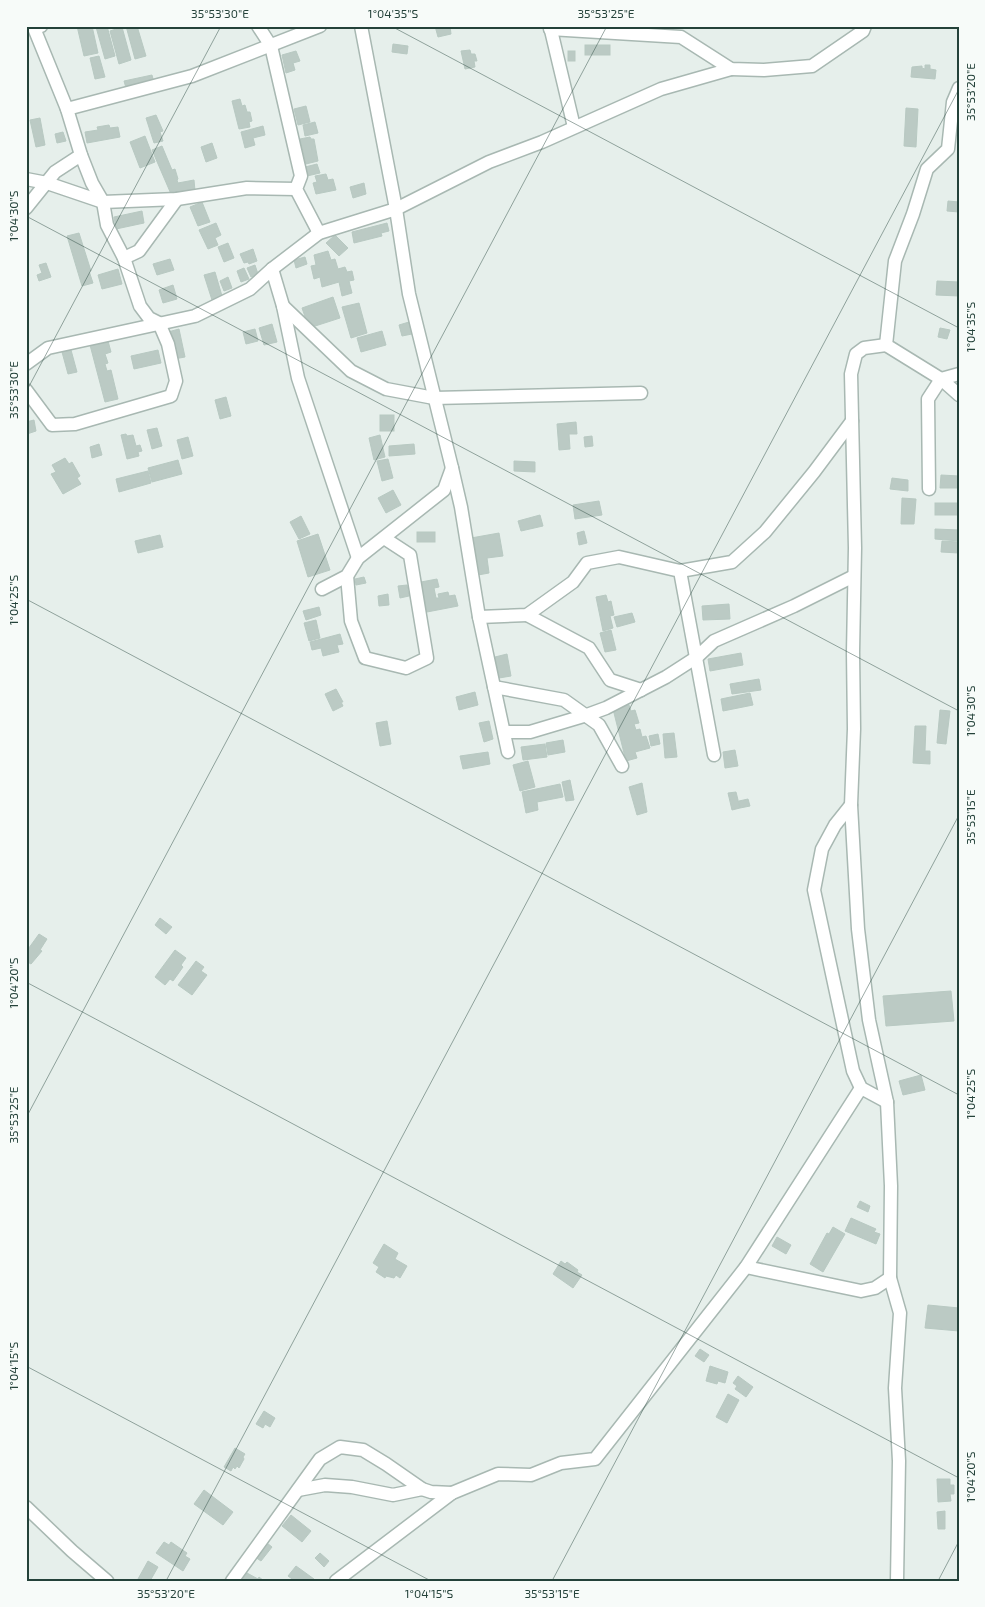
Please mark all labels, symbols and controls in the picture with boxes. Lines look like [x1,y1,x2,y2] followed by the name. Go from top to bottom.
[191,6,249,20] text: 35°53'30"E
[368,6,418,20] text: 1°04'35"S
[577,6,635,20] text: 35°53'25"E
[963,63,977,121] text: 35°53'20"E
[6,190,20,242] text: 1°04'30"S
[963,302,977,352] text: 1°04'35"S
[6,361,20,419] text: 35°53'30"E
[6,575,20,625] text: 1°04'25"S
[963,685,977,737] text: 1°04'30"S
[963,789,977,845] text: 35°53'15"E
[6,957,20,1009] text: 1°04'20"S
[963,1069,977,1119] text: 1°04'25"S
[6,1086,20,1144] text: 35°53'25"E
[6,1342,20,1390] text: 1°04'15"S
[963,1451,977,1503] text: 1°04'20"S
[137,1586,195,1600] text: 35°53'20"E
[405,1586,453,1600] text: 1°04'15"S
[524,1586,580,1600] text: 35°53'15"E

